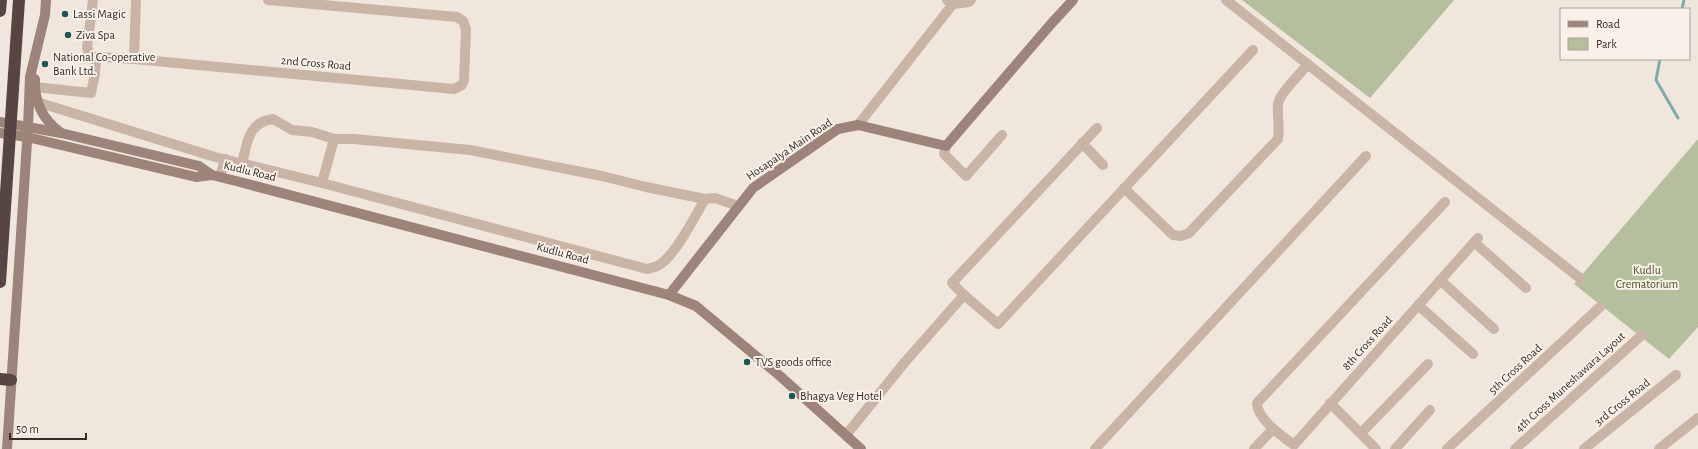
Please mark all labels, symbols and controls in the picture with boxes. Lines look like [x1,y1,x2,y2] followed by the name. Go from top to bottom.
[73,8,126,20] place label: Lassi Magic
[1560,8,1690,60] legend
[60,9,70,19] marker: Lassi Magic
[1596,18,1620,30] text: Road
[76,29,115,41] place label: Ziva Spa
[63,30,73,40] marker: Ziva Spa
[1596,38,1617,50] text: Park
[53,51,155,77] place label: National Co-operative Bank Ltd.
[280,54,352,72] street label: 2nd Cross Road
[40,59,50,69] marker: National Co-operative Bank Ltd.
[744,116,835,183] street label: Hosapalya Main Road
[223,159,277,183] street label: Kudlu Road
[536,240,590,266] street label: Kudlu Road
[1616,264,1678,290] park label: Kudlu Crematorium
[1340,314,1394,372] street label: 8th Cross Road
[1513,330,1628,435] street label: 4th Cross Muneshawara Layout
[1486,342,1544,396] street label: 5th Cross Road
[755,356,831,368] place label: TVS goods office
[742,357,752,367] marker: TVS goods office
[1592,376,1652,428] street label: 3rd Cross Road
[800,390,882,403] place label: Bhagya Veg Hotel
[787,391,797,401] marker: Bhagya Veg Hotel
[10,415,86,441] scale bar
[16,423,39,435] text: 50 m

